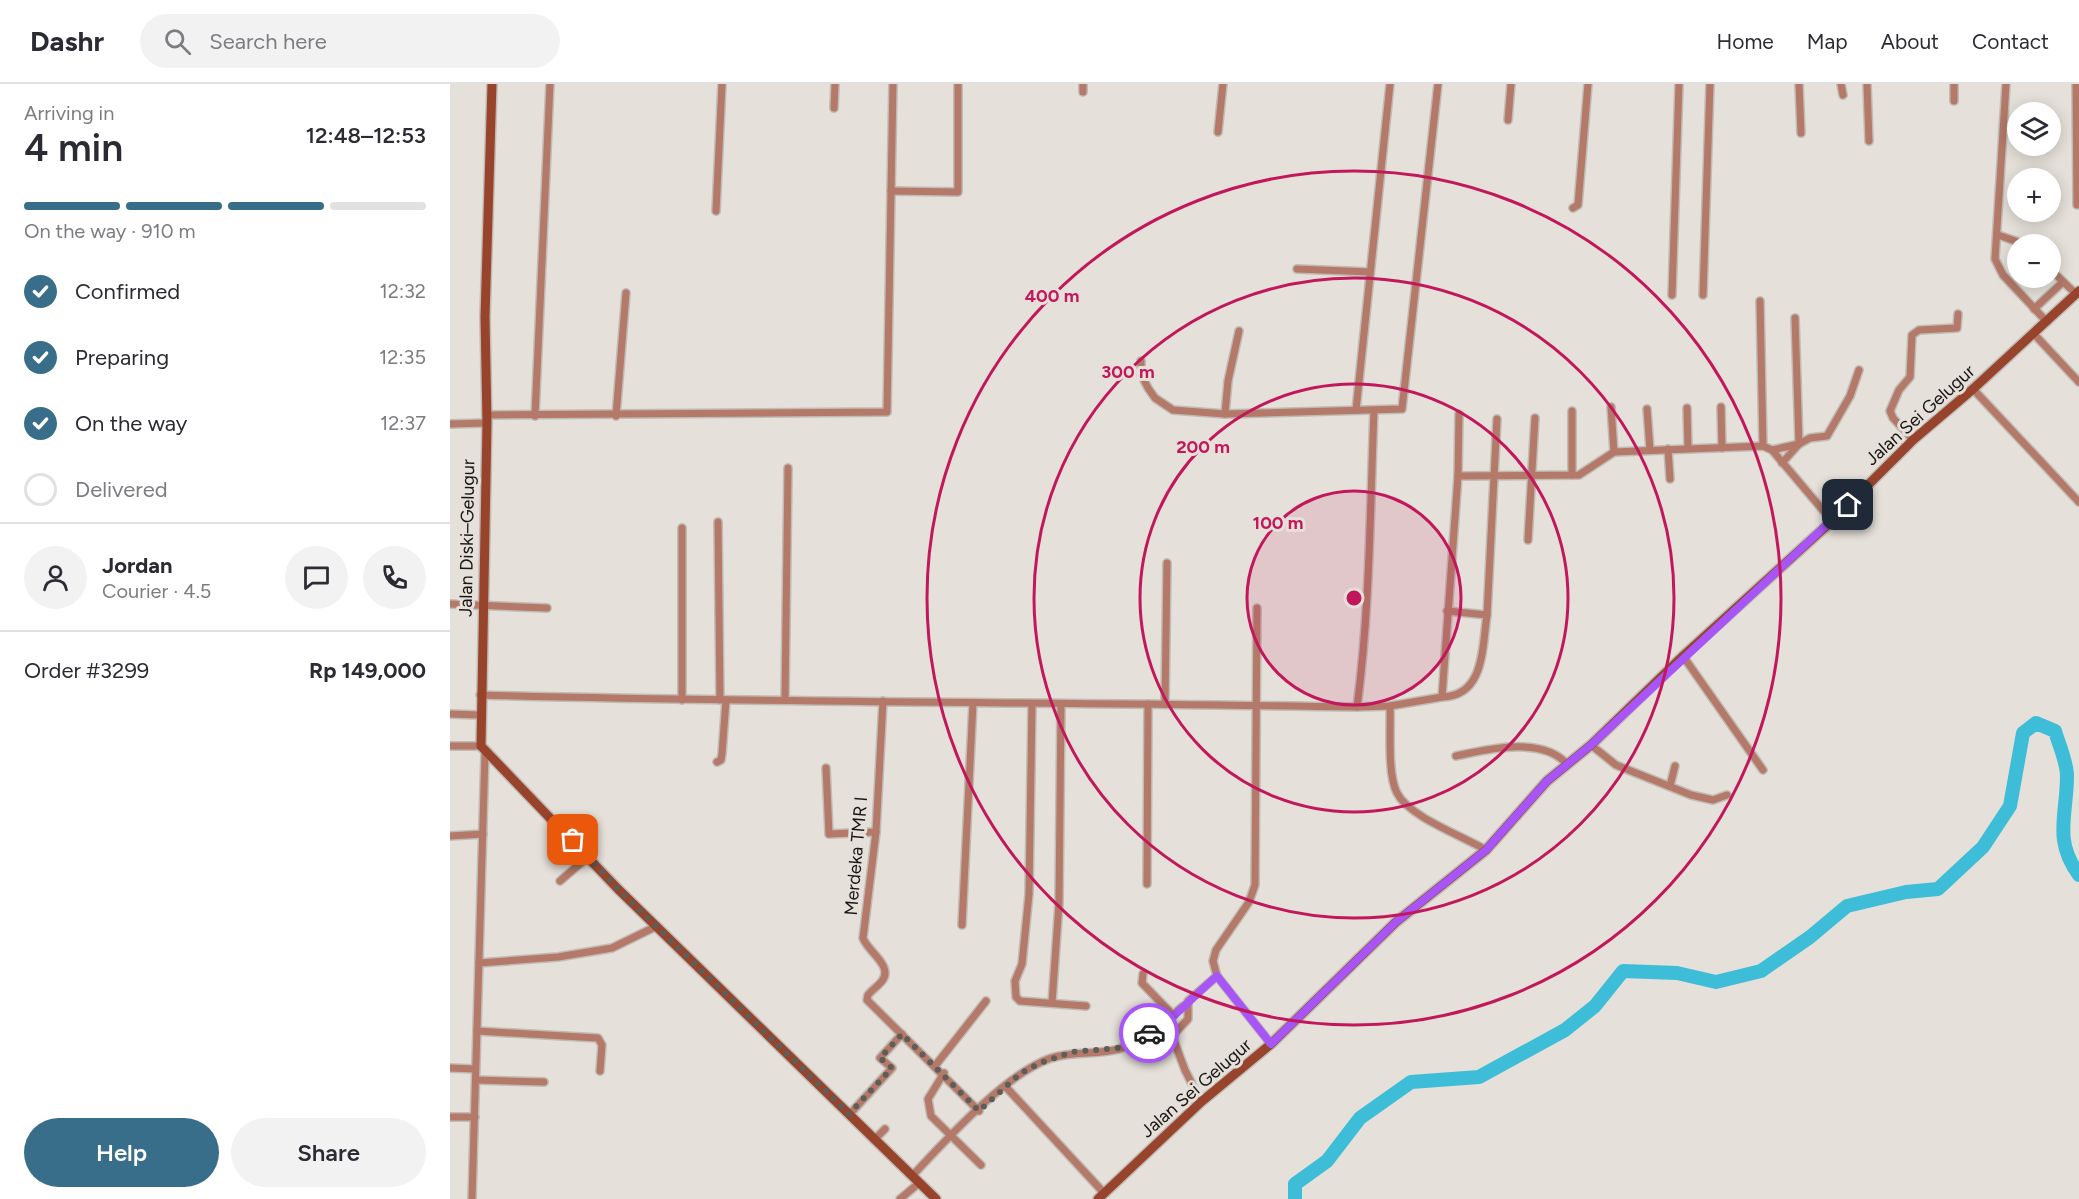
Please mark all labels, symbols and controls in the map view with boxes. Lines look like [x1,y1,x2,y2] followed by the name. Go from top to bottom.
[140,14,560,68] search box
[30,24,104,58] text: Dashr
[161,25,194,58] icon: search
[209,28,327,55] text: Search here
[1717,29,1774,54] text: Home
[1807,29,1848,54] text: Map
[1881,29,1939,54] text: About
[1972,29,2049,54] text: Contact
[24,101,114,125] text: Arriving in
[2007,102,2061,288] map controls
[2007,102,2061,156] button: layers
[306,122,426,149] text: 12:48–12:53
[24,124,123,171] text: 4 min
[2007,168,2061,222] button: +
[24,219,196,243] text: On the way · 910 m
[2007,234,2061,288] button: −
[24,275,57,308] icon: check
[75,278,180,305] text: Confirmed
[379,279,426,303] text: 12:32
[1025,285,1079,307] text: 400 m
[24,341,57,374] icon: check
[75,344,169,371] text: Preparing
[379,345,426,369] text: 12:35
[1861,360,1979,470] street label: Jalan Sei Gelugur
[1101,361,1155,383] text: 300 m
[24,407,57,440] icon: check
[75,410,187,437] text: On the way
[380,411,426,435] text: 12:37
[1176,436,1230,458] text: 200 m
[455,459,479,617] street label: Jalan Diski–Gelugur
[75,476,168,503] text: Delivered
[1822,479,1873,530] pin
[1831,488,1864,521] icon: home
[1253,512,1303,534] text: 100 m
[24,546,87,609] button: person
[285,546,348,609] button: chat
[363,546,426,609] button: phone
[102,552,173,579] text: Jordan
[102,579,211,603] text: Courier · 4.5
[1344,588,1364,608] centre of rings
[24,657,149,684] text: Order #3299
[309,657,426,684] text: Rp 149,000
[840,796,872,916] street label: Merdeka TMR I
[547,814,598,865] pin
[556,823,589,856] icon: bag
[1119,1003,1179,1063] courier
[1133,1017,1166,1050] icon: car
[1136,1034,1256,1142] street label: Jalan Sei Gelugur
[24,1118,219,1187] button: Help
[231,1118,426,1187] button: Share

